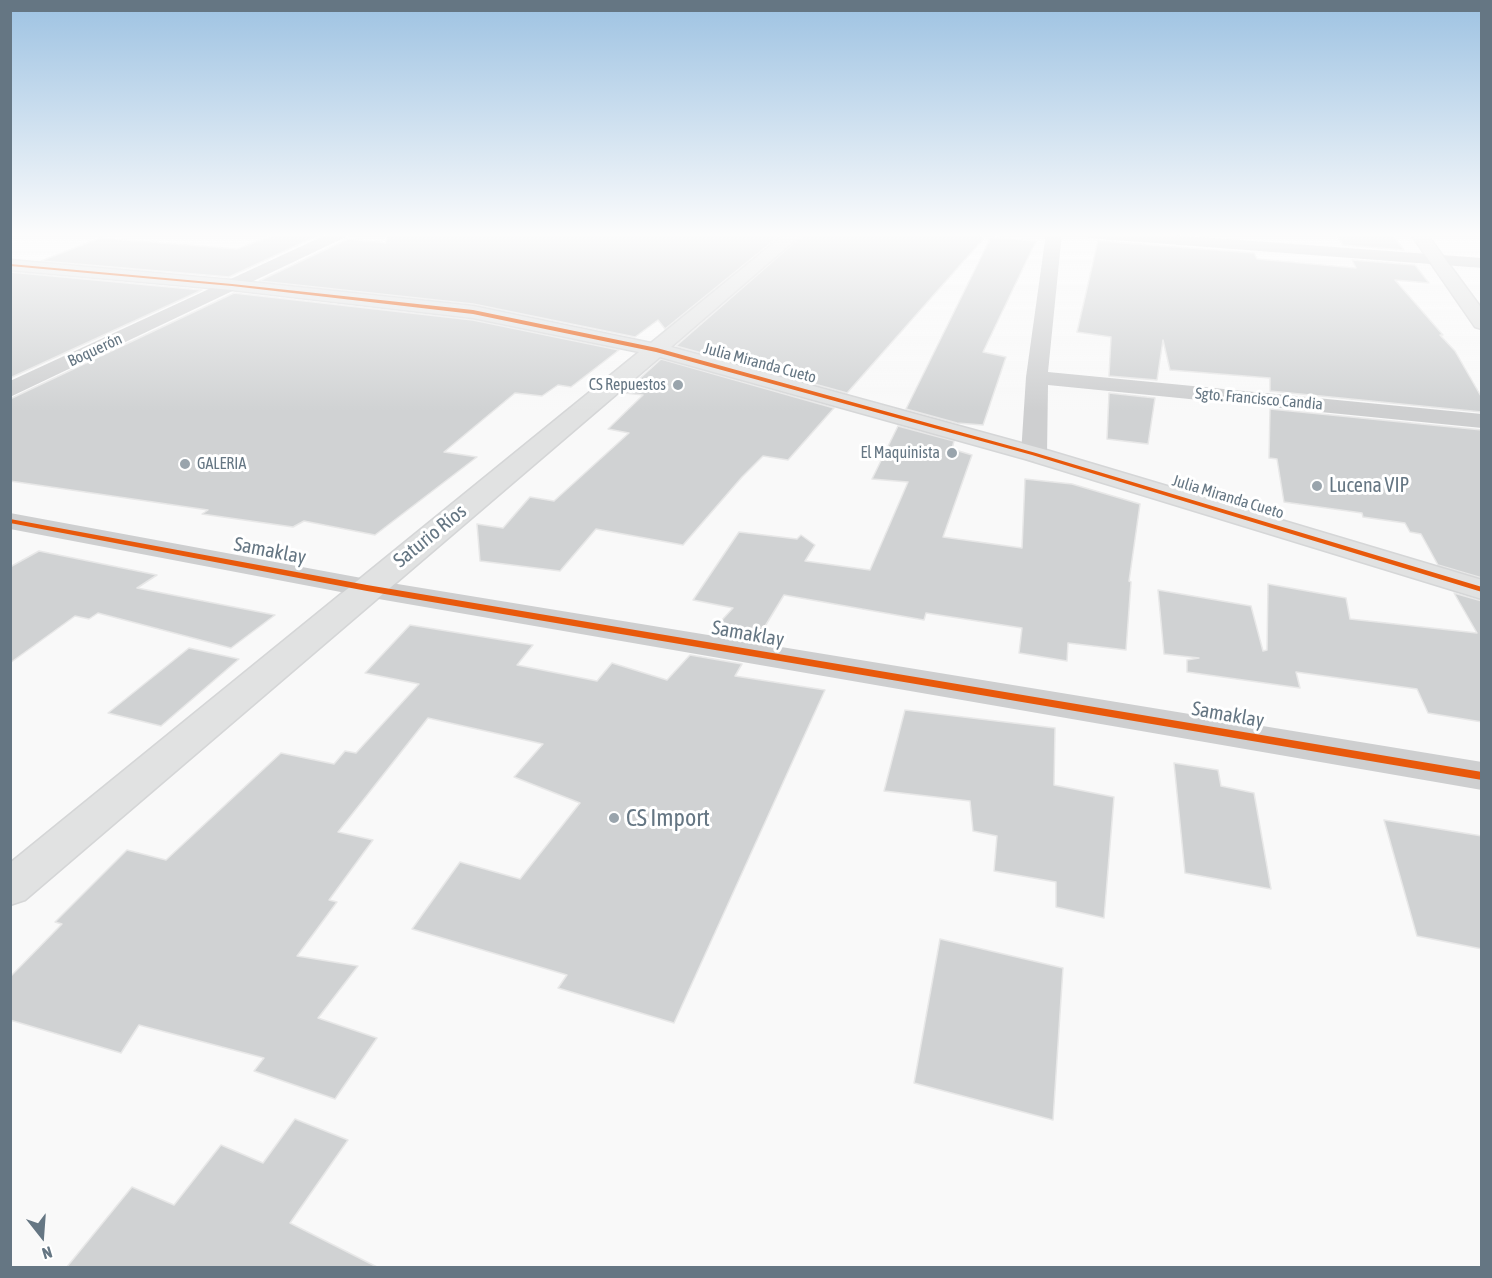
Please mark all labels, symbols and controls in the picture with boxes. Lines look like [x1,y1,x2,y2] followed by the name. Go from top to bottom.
[65,329,125,371] street label: Boquerón
[702,339,818,387] street label: Julia Miranda Cueto
[589,375,666,395] place label: CS Repuestos
[671,378,685,392] marker: CS Repuestos
[1194,384,1324,414] street label: Sgto. Francisco Candia
[860,443,940,463] place label: El Maquinista
[945,446,959,460] marker: El Maquinista
[197,454,246,474] place label: GALERIA
[178,457,192,471] marker: GALERIA
[1170,471,1286,523] street label: Julia Miranda Cueto
[1329,474,1409,498] place label: Lucena VIP
[1310,479,1324,493] marker: Lucena VIP
[389,499,471,573] street label: Saturio Ríos
[232,532,308,570] street label: Samaklay
[710,616,786,652] street label: Samaklay
[1190,697,1266,733] street label: Samaklay
[626,804,710,832] place label: CS Import
[607,811,621,825] marker: CS Import
[12,1206,72,1266] north arrow
[40,1243,54,1263] text: N

